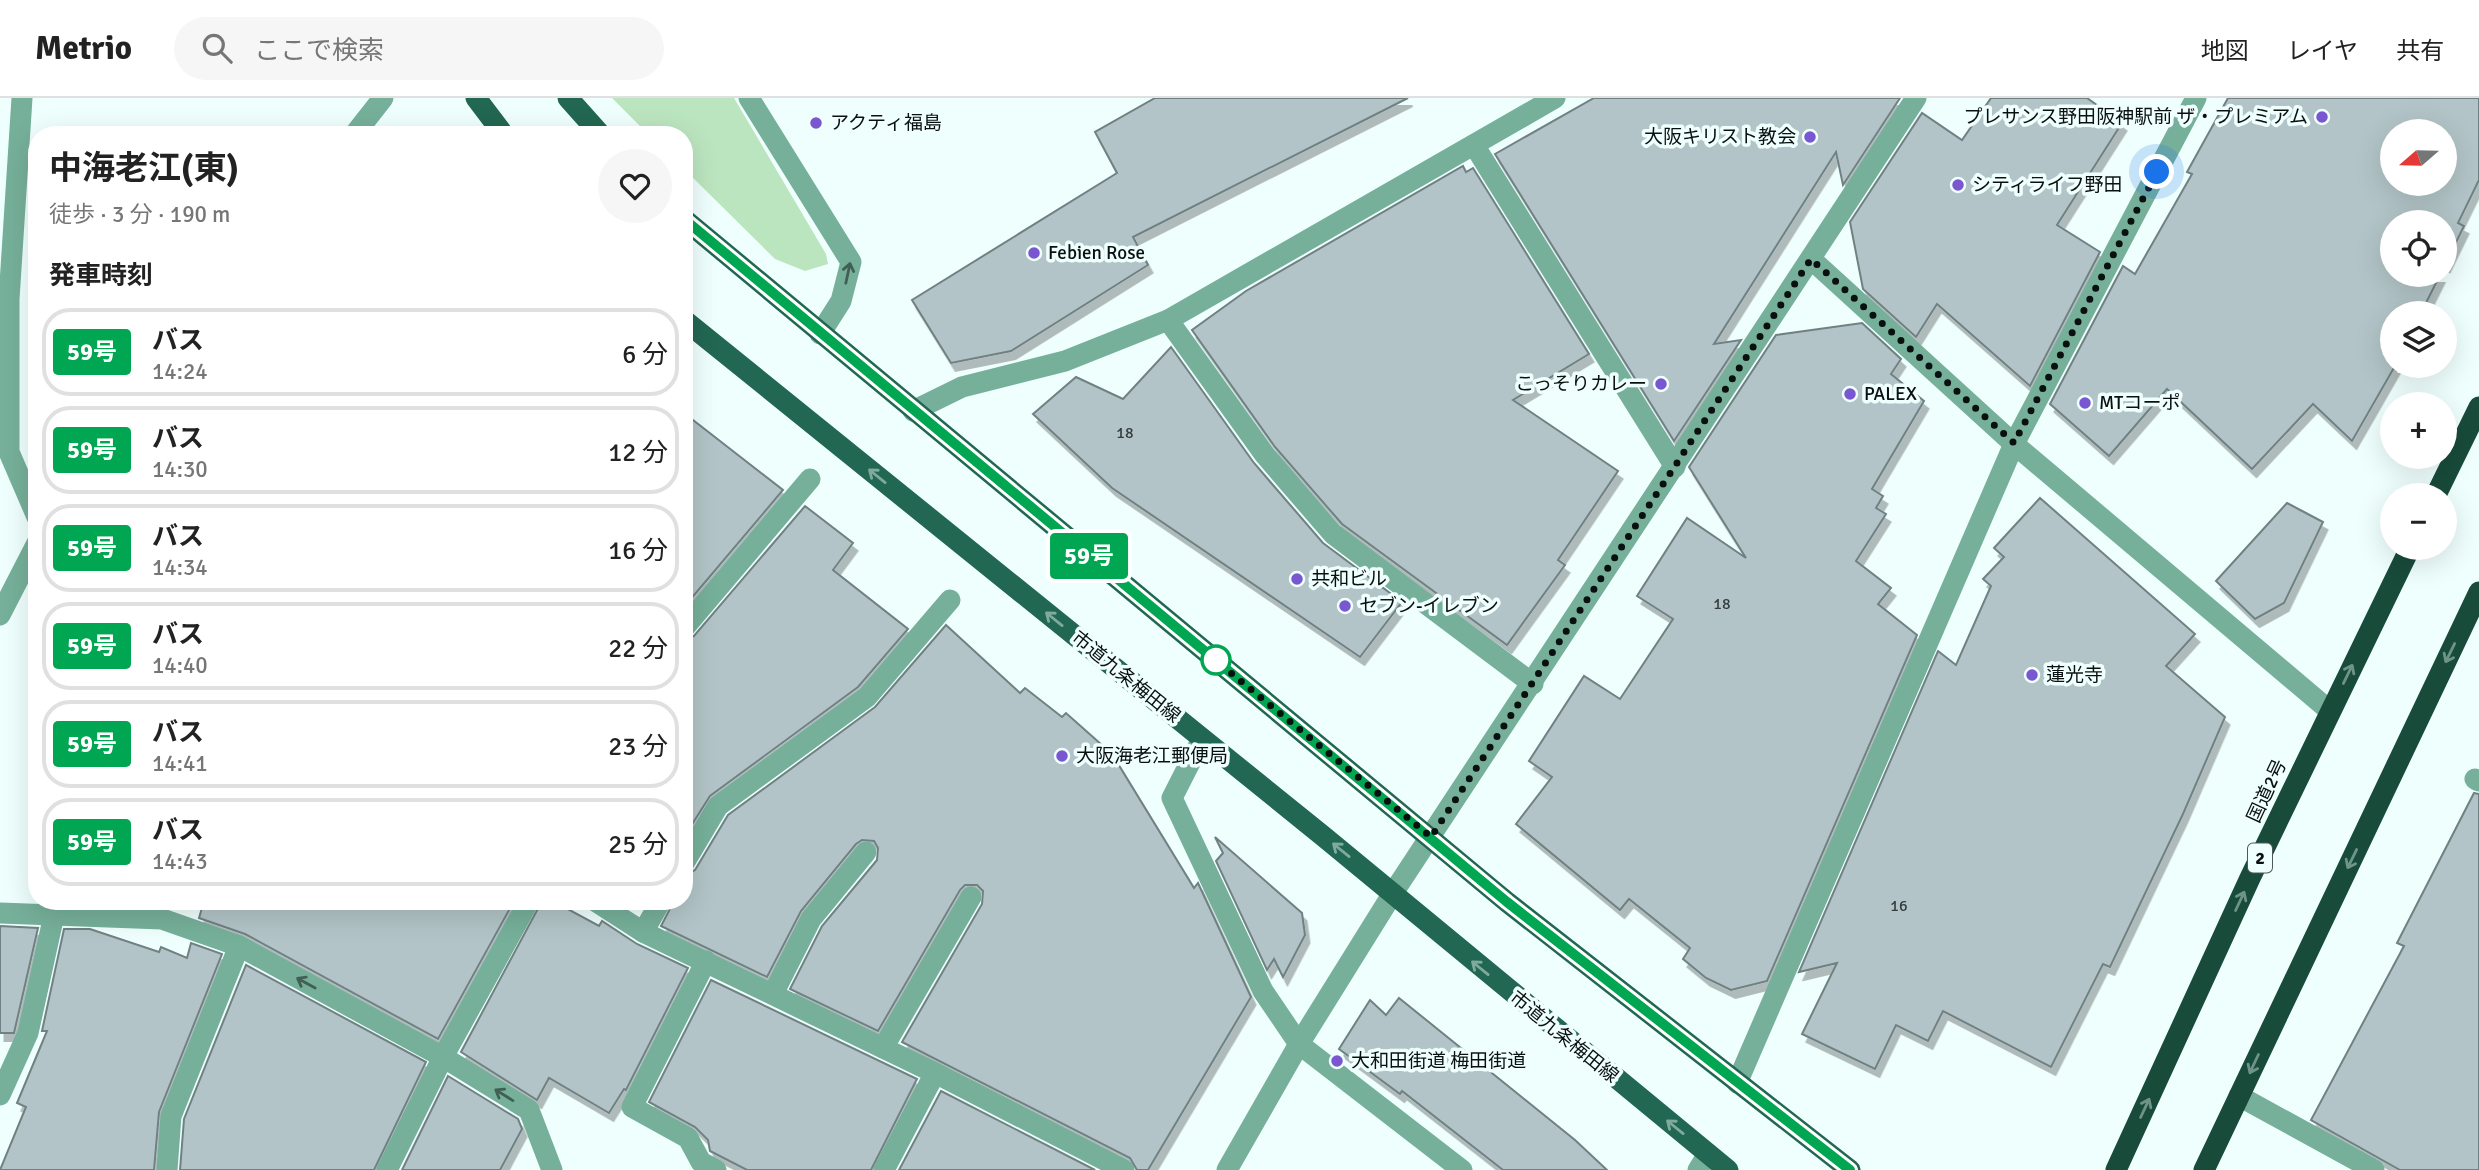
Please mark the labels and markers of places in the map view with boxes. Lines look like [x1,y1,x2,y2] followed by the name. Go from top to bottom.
[1964,105,2308,129] place label: プレサンス野田阪神駅前 ザ・プレミアム
[2314,109,2330,125] marker: プレサンス野田阪神駅前 ザ・プレミアム
[830,111,942,135] place label: アクティ福島
[808,115,824,131] marker: アクティ福島
[1644,125,1796,149] place label: 大阪キリスト教会
[1802,129,1818,145] marker: 大阪キリスト教会
[1972,173,2123,197] place label: シティライフ野田
[1950,177,1966,193] marker: シティライフ野田
[1048,241,1145,265] place label: Febien Rose
[1026,245,1042,261] marker: Febien Rose
[1515,372,1647,396] place label: こっそりカレー
[1653,376,1669,392] marker: こっそりカレー
[1864,382,1917,406] place label: PALEX
[1842,386,1858,402] marker: PALEX
[2099,391,2180,415] place label: MTコーポ
[2077,395,2093,411] marker: MTコーポ
[1311,567,1387,591] place label: 共和ビル
[1289,571,1305,587] marker: 共和ビル
[1359,594,1499,618] place label: セブン-イレブン
[1337,598,1353,614] marker: セブン-イレブン
[1201,645,1231,675] unlabelled marker
[2046,663,2103,687] place label: 蓮光寺
[2024,667,2040,683] marker: 蓮光寺
[1076,744,1228,768] place label: 大阪海老江郵便局
[1054,748,1070,764] marker: 大阪海老江郵便局
[1351,1049,1526,1073] place label: 大和田街道 梅田街道
[1329,1053,1345,1069] marker: 大和田街道 梅田街道

